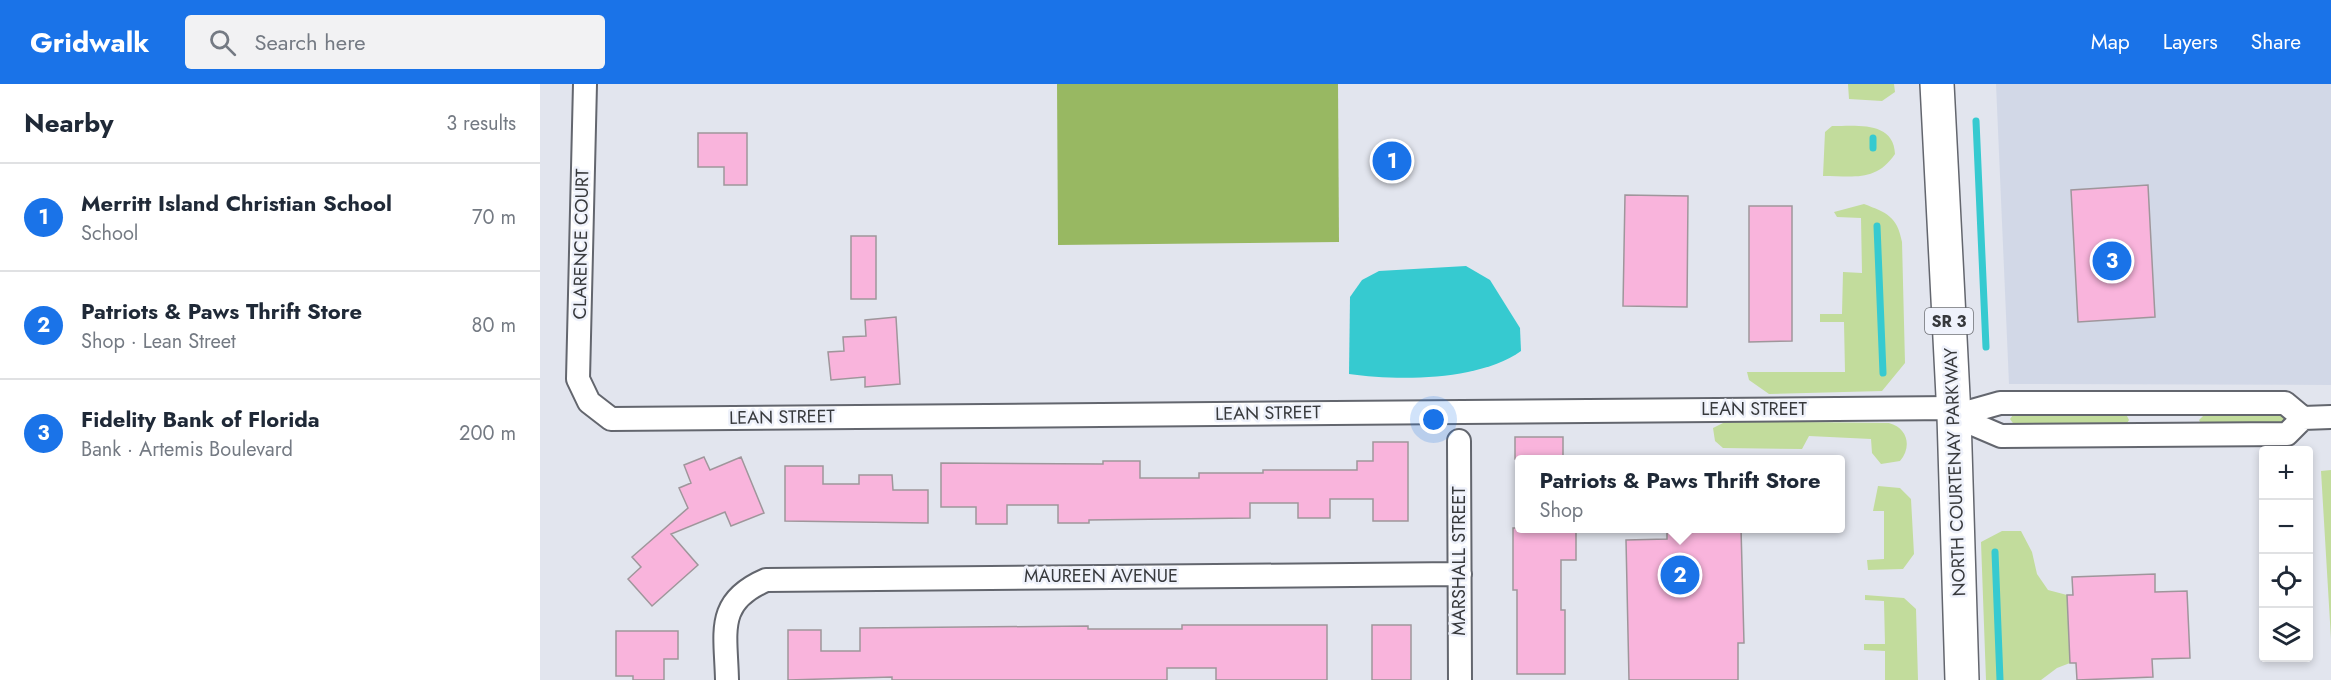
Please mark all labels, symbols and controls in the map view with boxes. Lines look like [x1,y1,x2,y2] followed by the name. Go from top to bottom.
[185,15,605,69] search box
[30,22,149,63] text: Gridwalk
[206,26,239,59] icon: search
[254,26,366,58] text: Search here
[2091,27,2130,57] text: Map
[2163,27,2218,57] text: Layers
[2251,27,2301,57] text: Share
[24,104,113,142] text: Nearby
[446,109,516,138] text: 3 results
[1372,138,1412,184] pin: 1
[567,168,595,320] street label: CLARENCE COURT
[81,187,392,219] text: Merritt Island Christian School
[38,203,49,232] text: 1
[472,203,516,232] text: 70 m
[81,219,138,248] text: School
[2092,238,2132,284] pin: 3
[81,295,362,327] text: Patriots & Paws Thrift Store
[1925,308,1973,334] road number: SR 3
[37,311,50,340] text: 2
[471,311,516,340] text: 80 m
[81,327,236,356] text: Shop · Lean Street
[1938,346,1972,597] street label: NORTH COURTENAY PARKWAY
[1701,396,1807,422] street label: LEAN STREET
[1215,399,1322,427] street label: LEAN STREET
[81,403,320,435] text: Fidelity Bank of Florida
[729,403,836,431] street label: LEAN STREET
[1419,405,1448,434] your location
[37,419,50,448] text: 3
[459,419,516,448] text: 200 m
[81,435,293,464] text: Bank · Artemis Boulevard
[2259,446,2313,662] map controls
[2259,446,2313,500] button: +
[1515,455,1845,533] popup
[1539,464,1821,496] text: Patriots & Paws Thrift Store
[1446,486,1472,636] street label: MARSHALL STREET
[1539,496,1583,525] text: Shop
[2259,500,2313,554] button: −
[1660,552,1700,598] pin: 2
[2259,554,2313,608] button: locate
[1024,563,1178,589] street label: MAUREEN AVENUE
[2259,608,2313,662] button: layers

